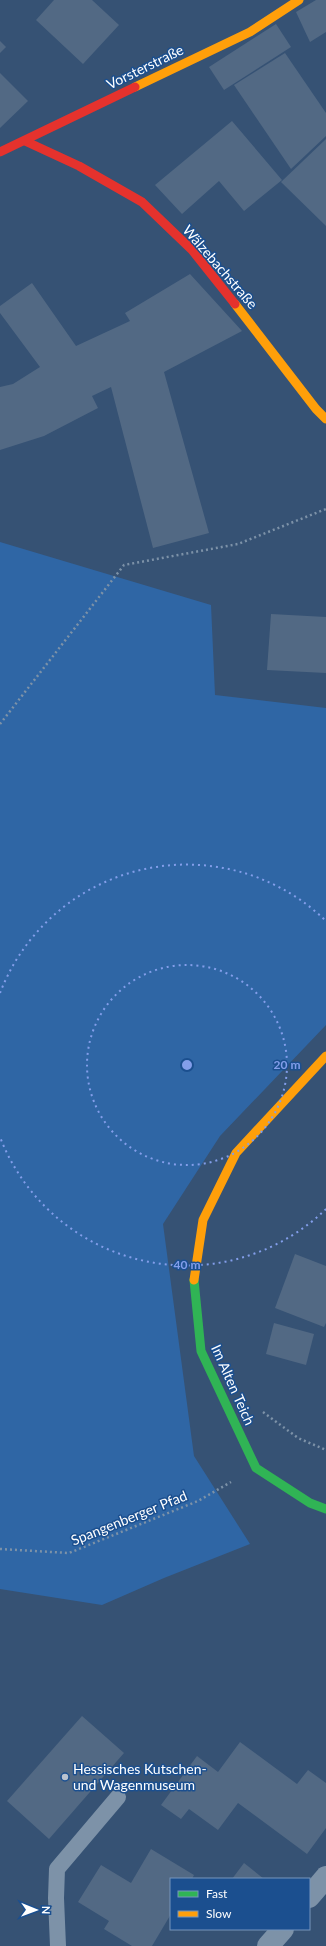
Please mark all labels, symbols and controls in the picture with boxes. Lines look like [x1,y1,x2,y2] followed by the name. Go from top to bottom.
[104,41,186,92] street label: Vorsterstraße
[179,221,261,312] street label: Wälzebachstraße
[274,1057,300,1072] text: 20 m
[180,1058,194,1072] centre of rings
[174,1257,200,1272] text: 40 m
[208,1342,259,1428] street label: Im Alten Teich
[68,1486,189,1549] street label: Spangenberger Pfad
[73,1760,207,1793] place label: Hessisches Kutschen- und Wagenmuseum
[60,1772,70,1782] marker: Hessisches Kutschen- und Wagenmuseum
[170,1878,310,1930] legend
[206,1886,228,1901] text: Fast
[16,1890,56,1930] north arrow
[40,1906,53,1915] text: N
[206,1906,232,1921] text: Slow

